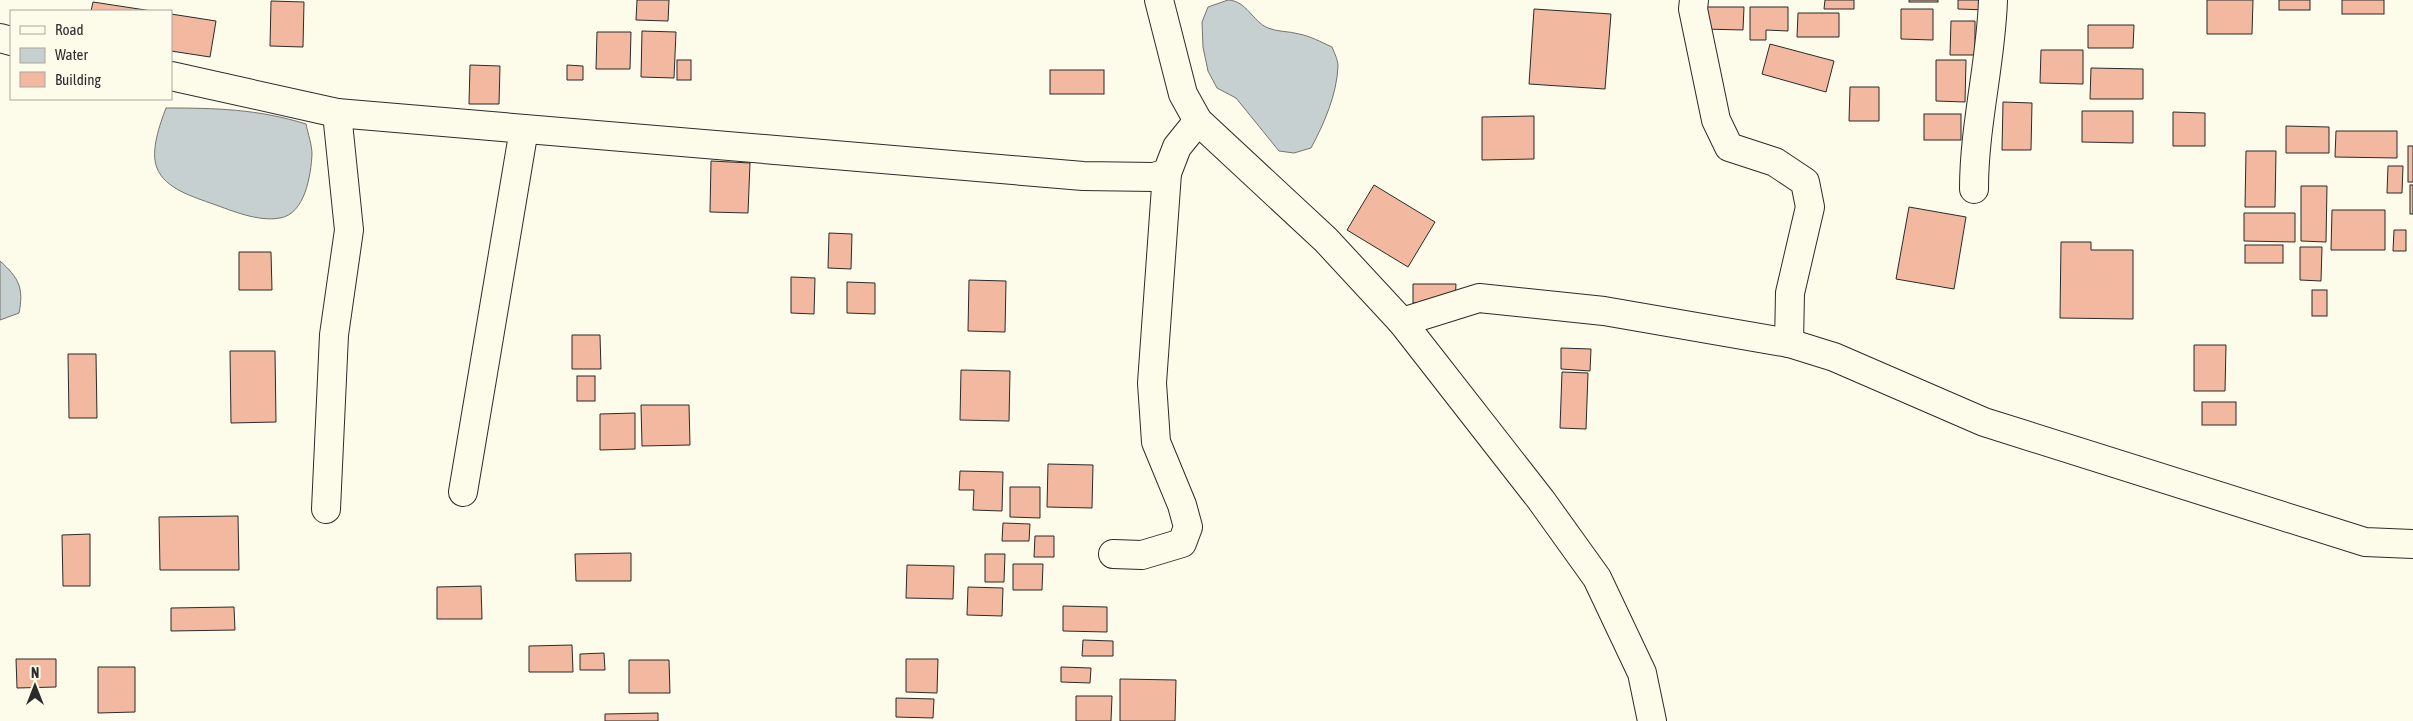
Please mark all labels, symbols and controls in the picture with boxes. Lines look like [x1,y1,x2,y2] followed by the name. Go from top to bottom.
[10,10,172,100] legend
[55,21,84,38] text: Road
[55,46,88,63] text: Water
[55,71,101,88] text: Building
[10,661,60,711] north arrow
[31,665,39,681] text: N

